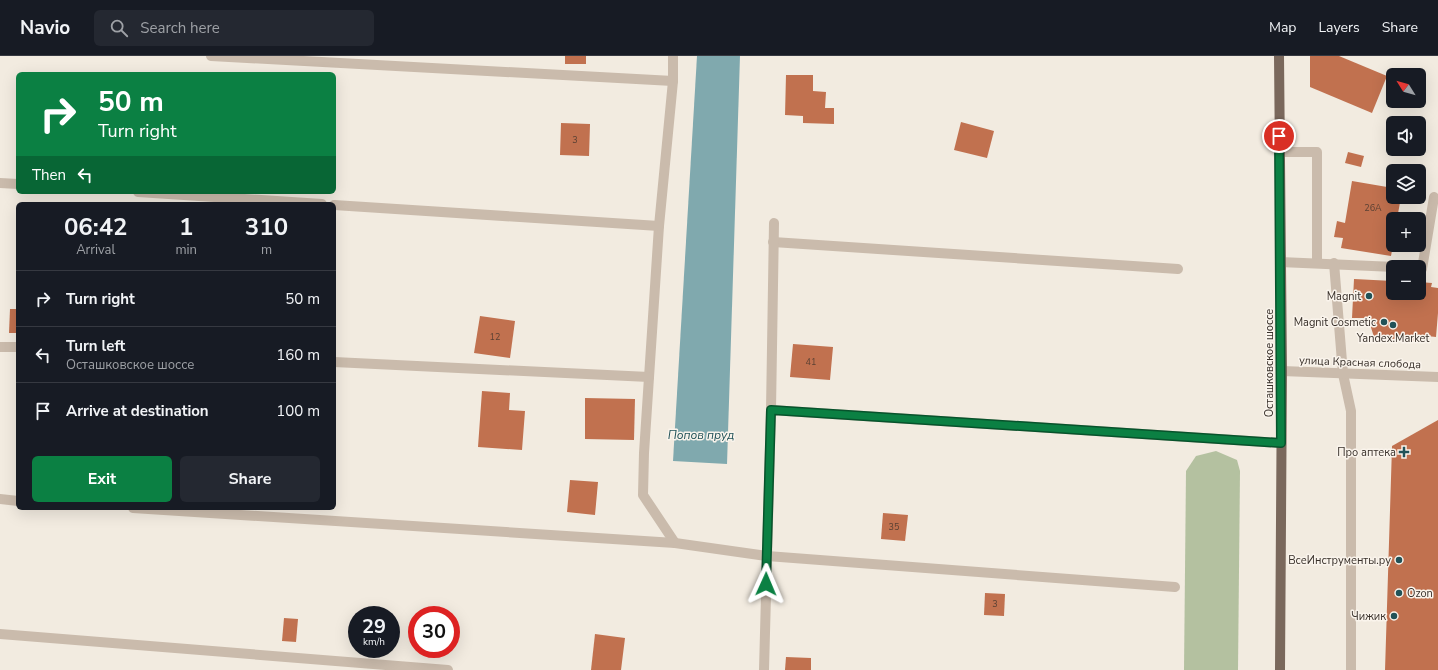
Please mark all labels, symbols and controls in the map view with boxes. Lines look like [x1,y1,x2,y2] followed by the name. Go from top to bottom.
[94,10,374,46] search box
[20,15,70,41] text: Navio
[108,17,130,39] icon: search
[140,18,220,38] text: Search here
[1269,18,1296,37] text: Map
[1318,18,1360,37] text: Layers
[1382,18,1418,37] text: Share
[1386,68,1426,108] north arrow
[1386,68,1426,300] map controls
[98,83,164,121] text: 50 m
[32,88,84,140] icon: right
[1386,116,1426,156] button: sound
[98,119,177,143] text: Turn right
[1262,119,1296,153] pin
[1268,125,1290,147] icon: arrive
[572,134,578,146] house number: 3
[74,164,96,186] icon: left
[1386,164,1426,204] button: layers
[32,165,66,185] text: Then
[1364,202,1382,214] house number: 26А
[64,211,127,243] text: 06:42
[179,211,193,243] text: 1
[245,211,288,243] text: 310
[1386,212,1426,252] button: +
[76,241,115,259] text: Arrival
[175,241,197,259] text: min
[261,241,272,259] text: m
[1386,260,1426,300] button: −
[32,288,54,310] icon: right
[66,289,135,309] text: Turn right
[285,289,320,309] text: 50 m
[1327,289,1361,304] place label: Magnit
[1364,291,1374,301] marker: Magnit
[1262,309,1277,417] street label: Осташковское шоссе
[1294,315,1376,330] place label: Magnit Cosmetic
[1379,317,1389,327] marker: Magnit Cosmetic
[1388,320,1398,330] marker: Yandex.Market
[490,331,500,343] house number: 12
[1356,331,1429,346] place label: Yandex.Market
[66,336,125,356] text: Turn left
[32,344,54,366] icon: left
[276,345,320,365] text: 160 m
[1299,353,1421,372] street label: улица Красная слобода
[66,356,194,374] text: Осташковское шоссе
[806,356,816,368] house number: 41
[32,400,54,422] icon: arrive
[66,401,209,421] text: Arrive at destination
[276,401,320,421] text: 100 m
[668,427,734,443] water label: Попов пруд
[1337,445,1396,460] place label: Про аптека
[1399,447,1409,457] marker: Про аптека
[32,456,172,502] button: Exit
[180,456,320,502] button: Share
[889,521,899,533] house number: 35
[1288,553,1391,568] place label: ВсеИнструменты.ру
[1394,555,1404,565] marker: ВсеИнструменты.ру
[745,563,787,605] position arrow
[1407,586,1433,601] place label: Ozon
[1394,588,1404,598] marker: Ozon
[992,598,998,610] house number: 3
[408,606,460,658] speed limit sign: 30
[1351,609,1386,624] place label: Чижик
[1389,611,1399,621] marker: Чижик
[362,613,386,640] text: 29
[363,635,385,649] text: km/h

